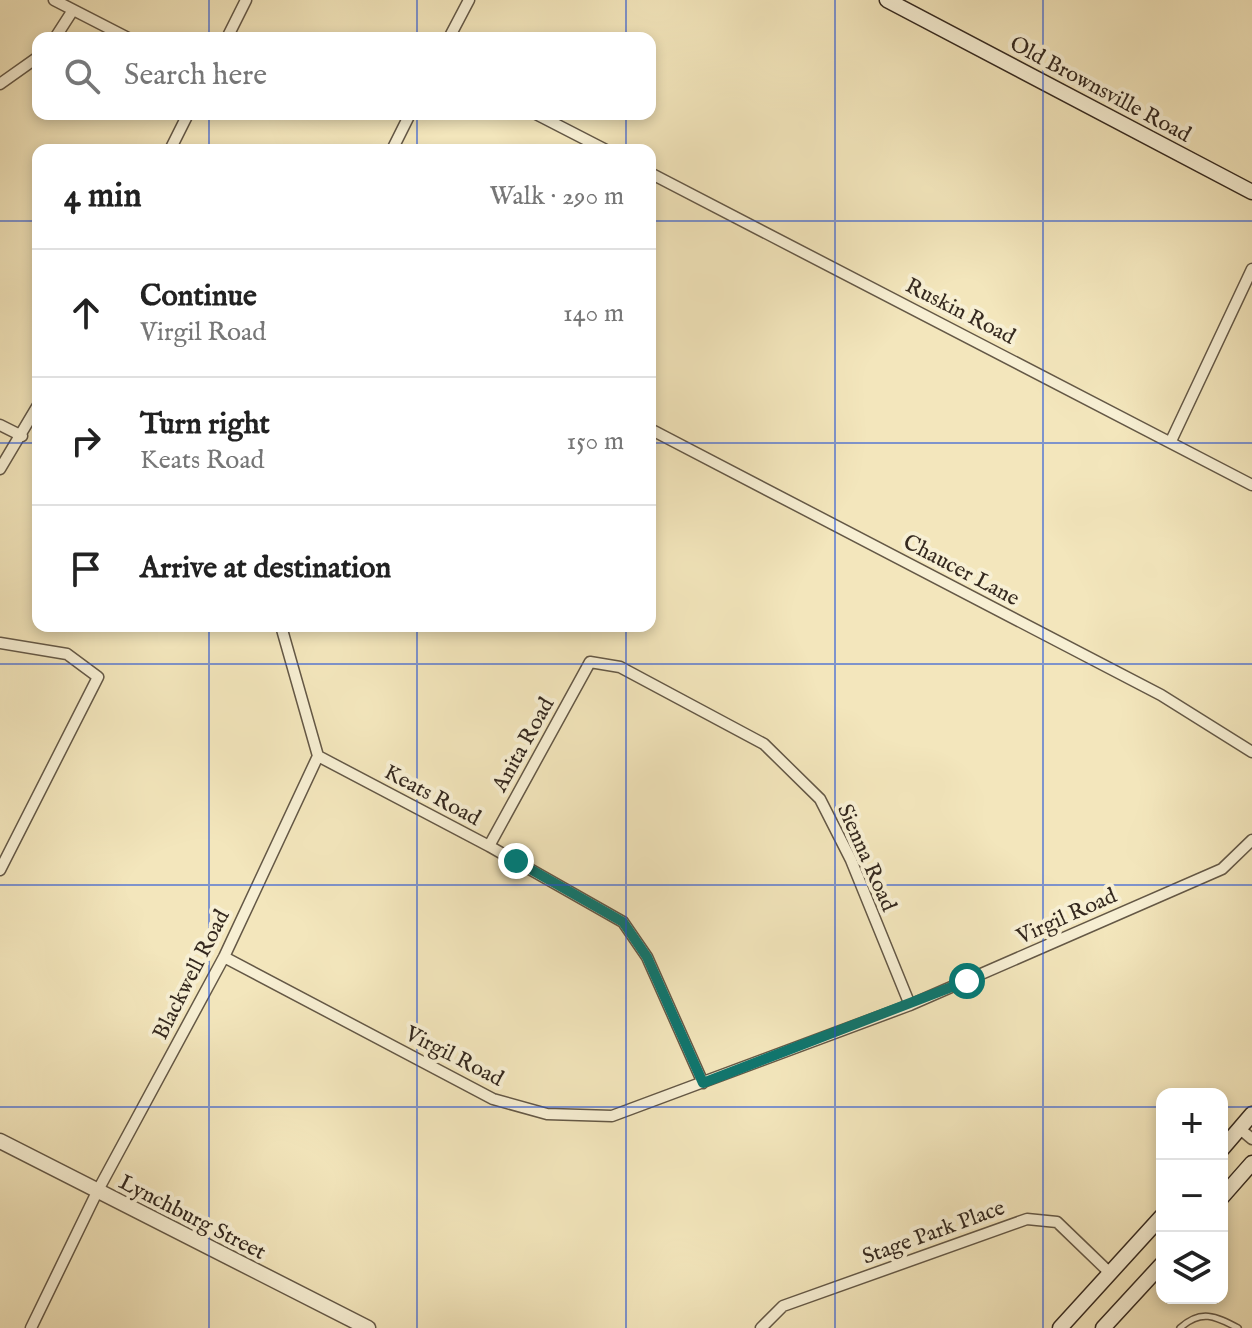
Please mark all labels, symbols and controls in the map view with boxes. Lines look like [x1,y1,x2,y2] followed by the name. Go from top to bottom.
[1005,30,1196,149] street label: Old Brownsville Road
[32,32,656,120] search box
[60,54,104,98] icon: search
[124,57,267,95] text: Search here
[64,175,142,218] text: 4 min
[489,180,624,213] text: Walk · 290 m
[900,272,1020,352] street label: Ruskin Road
[140,278,257,316] text: Continue
[64,291,108,335] icon: ahead
[563,297,624,330] text: 140 m
[140,316,266,349] text: Virgil Road
[140,406,270,444] text: Turn right
[64,419,108,463] icon: right
[566,425,624,458] text: 150 m
[140,444,264,477] text: Keats Road
[898,528,1024,613] street label: Chaucer Lane
[64,547,108,591] icon: arrive
[140,550,391,588] text: Arrive at destination
[486,692,561,798] street label: Anita Road
[379,759,485,833] street label: Keats Road
[830,800,902,916] street label: Sienna Road
[498,843,534,879] route end
[1011,882,1121,952] street label: Virgil Road
[147,905,237,1045] street label: Blackwell Road
[949,963,985,999] route start
[399,1020,508,1094] street label: Virgil Road
[1156,1088,1228,1304] map controls
[1156,1088,1228,1160] button: +
[1156,1160,1228,1232] button: −
[114,1169,271,1267] street label: Lynchburg Street
[859,1194,1009,1272] street label: Stage Park Place
[1156,1232,1228,1304] button: layers

